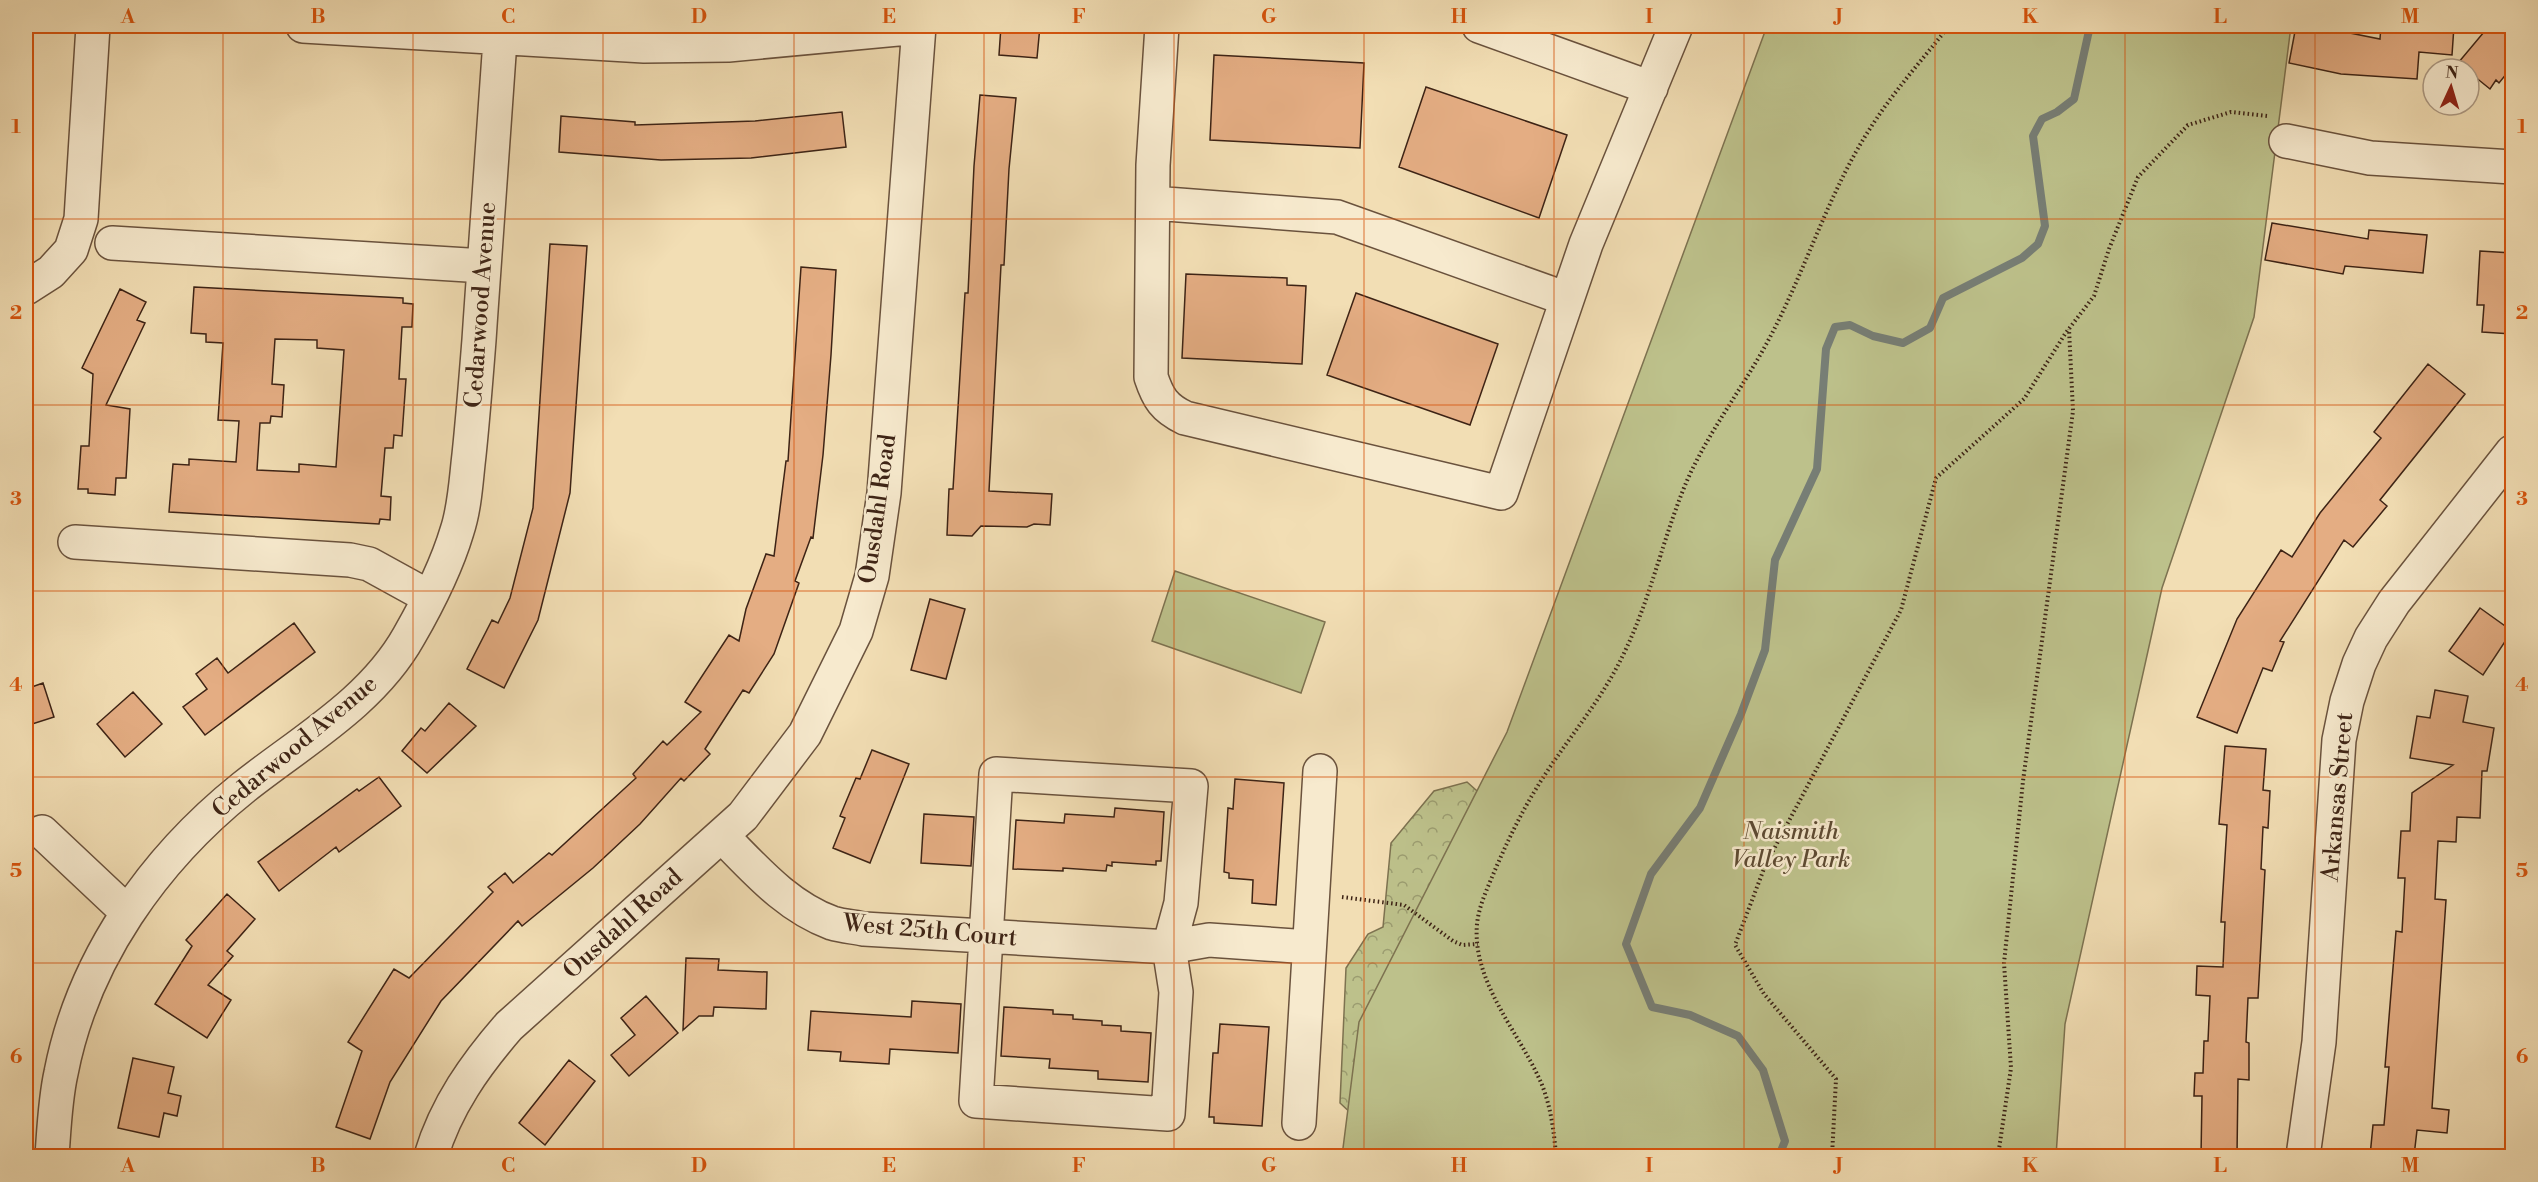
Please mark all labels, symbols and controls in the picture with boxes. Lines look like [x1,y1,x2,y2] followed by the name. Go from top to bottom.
[120,5,136,30] text: A
[310,5,326,30] text: B
[501,5,515,30] text: C
[691,5,707,30] text: D
[882,5,896,30] text: E
[1072,5,1086,30] text: F
[1261,5,1277,30] text: G
[1451,5,1468,30] text: H
[1645,5,1653,30] text: I
[1832,5,1843,30] text: J
[2022,5,2039,30] text: K
[2213,5,2227,30] text: L
[2401,5,2420,30] text: M
[2421,57,2481,117] north arrow
[2445,63,2459,83] text: N
[11,115,21,140] text: 1
[2517,115,2527,140] text: 1
[459,201,503,409] street label: Cedarwood Avenue
[10,301,22,326] text: 2
[2516,301,2528,326] text: 2
[853,432,903,586] street label: Ousdahl Road
[10,487,22,512] text: 3
[2516,487,2528,512] text: 3
[206,669,384,825] street label: Cedarwood Avenue
[9,673,23,698] text: 4
[2515,673,2529,698] text: 4
[2316,711,2360,884] street label: Arkansas Street
[1732,817,1850,875] park label: Naismith Valley Park
[10,859,22,884] text: 5
[2516,859,2528,884] text: 5
[557,862,689,986] street label: Ousdahl Road
[841,908,1019,954] street label: West 25th Court
[10,1045,23,1070] text: 6
[2516,1045,2529,1070] text: 6
[120,1154,136,1179] text: A
[310,1154,326,1179] text: B
[501,1154,515,1179] text: C
[691,1154,707,1179] text: D
[882,1154,896,1179] text: E
[1072,1154,1086,1179] text: F
[1261,1154,1277,1179] text: G
[1451,1154,1468,1179] text: H
[1645,1154,1653,1179] text: I
[1832,1154,1843,1179] text: J
[2022,1154,2039,1179] text: K
[2213,1154,2227,1179] text: L
[2401,1154,2420,1179] text: M

